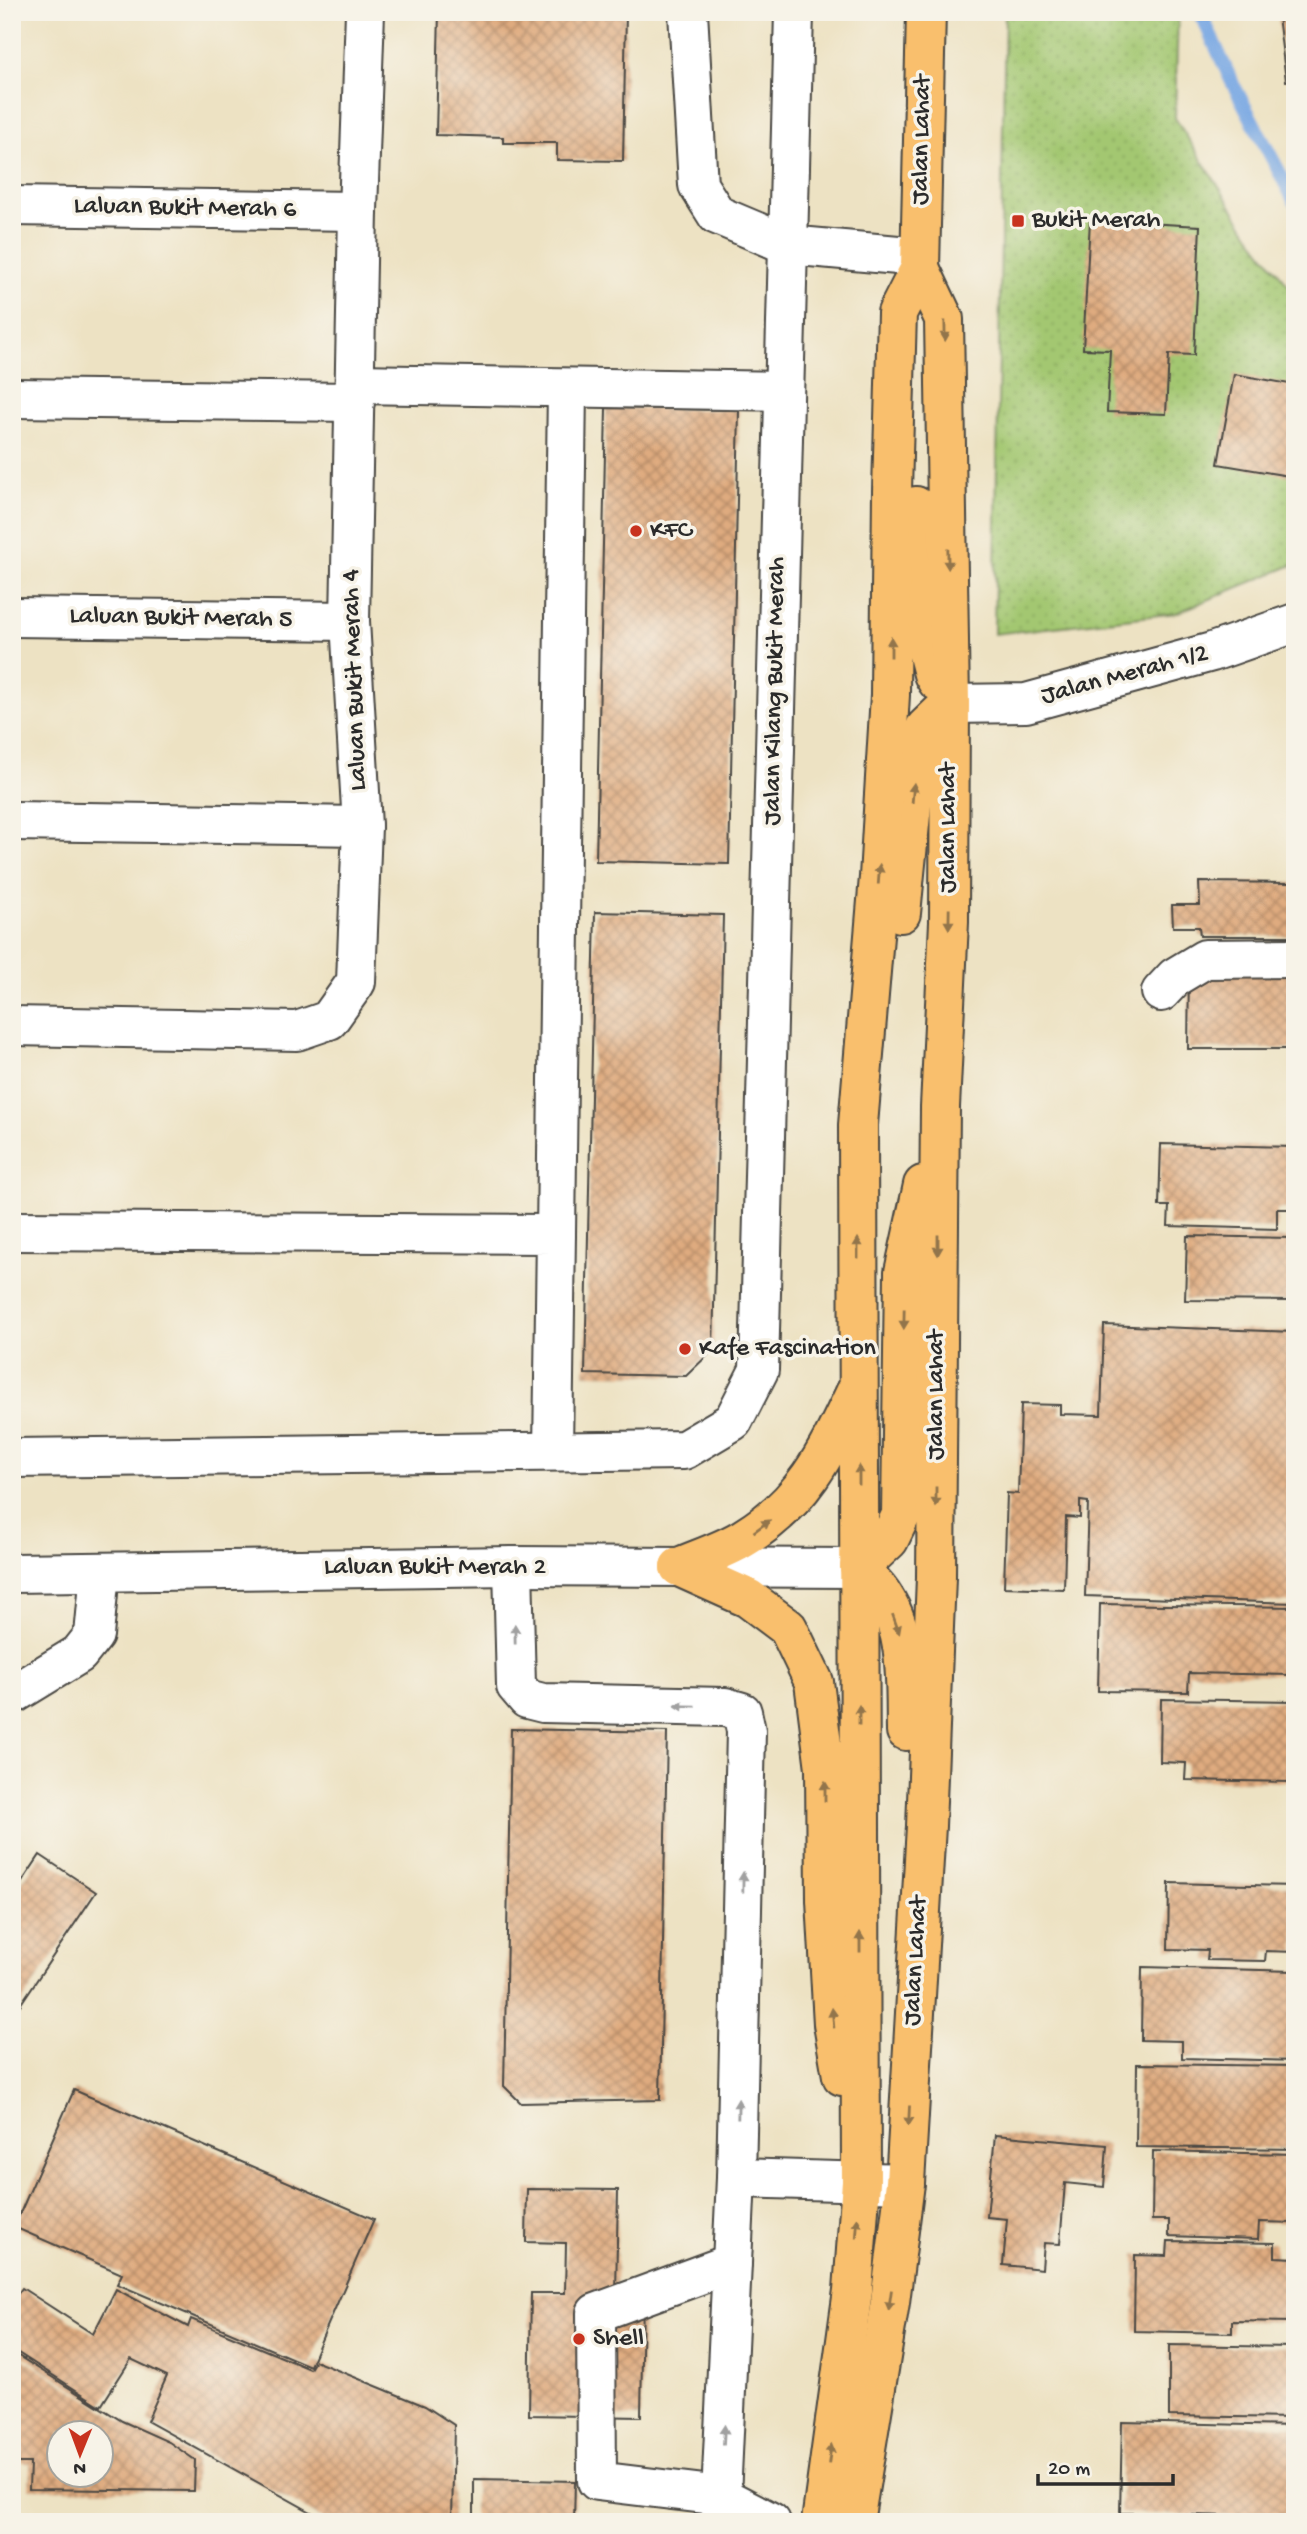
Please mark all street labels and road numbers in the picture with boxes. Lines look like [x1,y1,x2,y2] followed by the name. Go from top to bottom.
[906,72,940,205] street label: Jalan Lahat
[73,192,297,226] street label: Laluan Bukit Merah 6
[758,556,794,826] street label: Jalan Kilang Bukit Merah
[337,569,375,791] street label: Laluan Bukit Merah 4
[69,602,293,636] street label: Laluan Bukit Merah 5
[1038,639,1212,713] street label: Jalan Merah 1/2
[934,761,965,893] street label: Jalan Lahat
[922,1328,953,1460] street label: Jalan Lahat
[324,1553,546,1584] street label: Laluan Bukit Merah 2
[898,1893,936,2027] street label: Jalan Lahat

